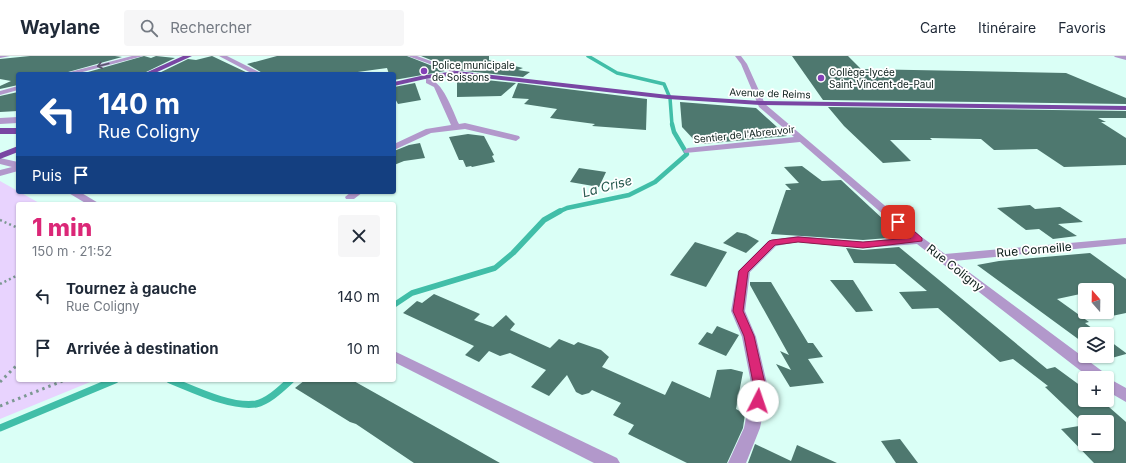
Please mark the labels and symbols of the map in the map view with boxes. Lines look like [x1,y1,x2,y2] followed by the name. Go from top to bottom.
[432,59,515,83] place label: Police municipale de Soissons
[97,62,110,69] one-way arrow
[419,66,429,76] marker: Police municipale de Soissons
[829,66,934,90] place label: Collège-lycée Saint-Vincent-de-Paul
[816,73,826,83] marker: Collège-lycée Saint-Vincent-de-Paul
[729,86,811,100] street label: Avenue de Reims
[693,123,795,145] street label: Sentier de l'Abreuvoir
[580,172,634,200] water label: La Crise
[881,205,915,239] pin
[996,239,1072,260] street label: Rue Corneille
[924,241,987,295] street label: Rue Coligny
[1078,283,1114,319] north arrow
[737,380,779,422] position arrow

